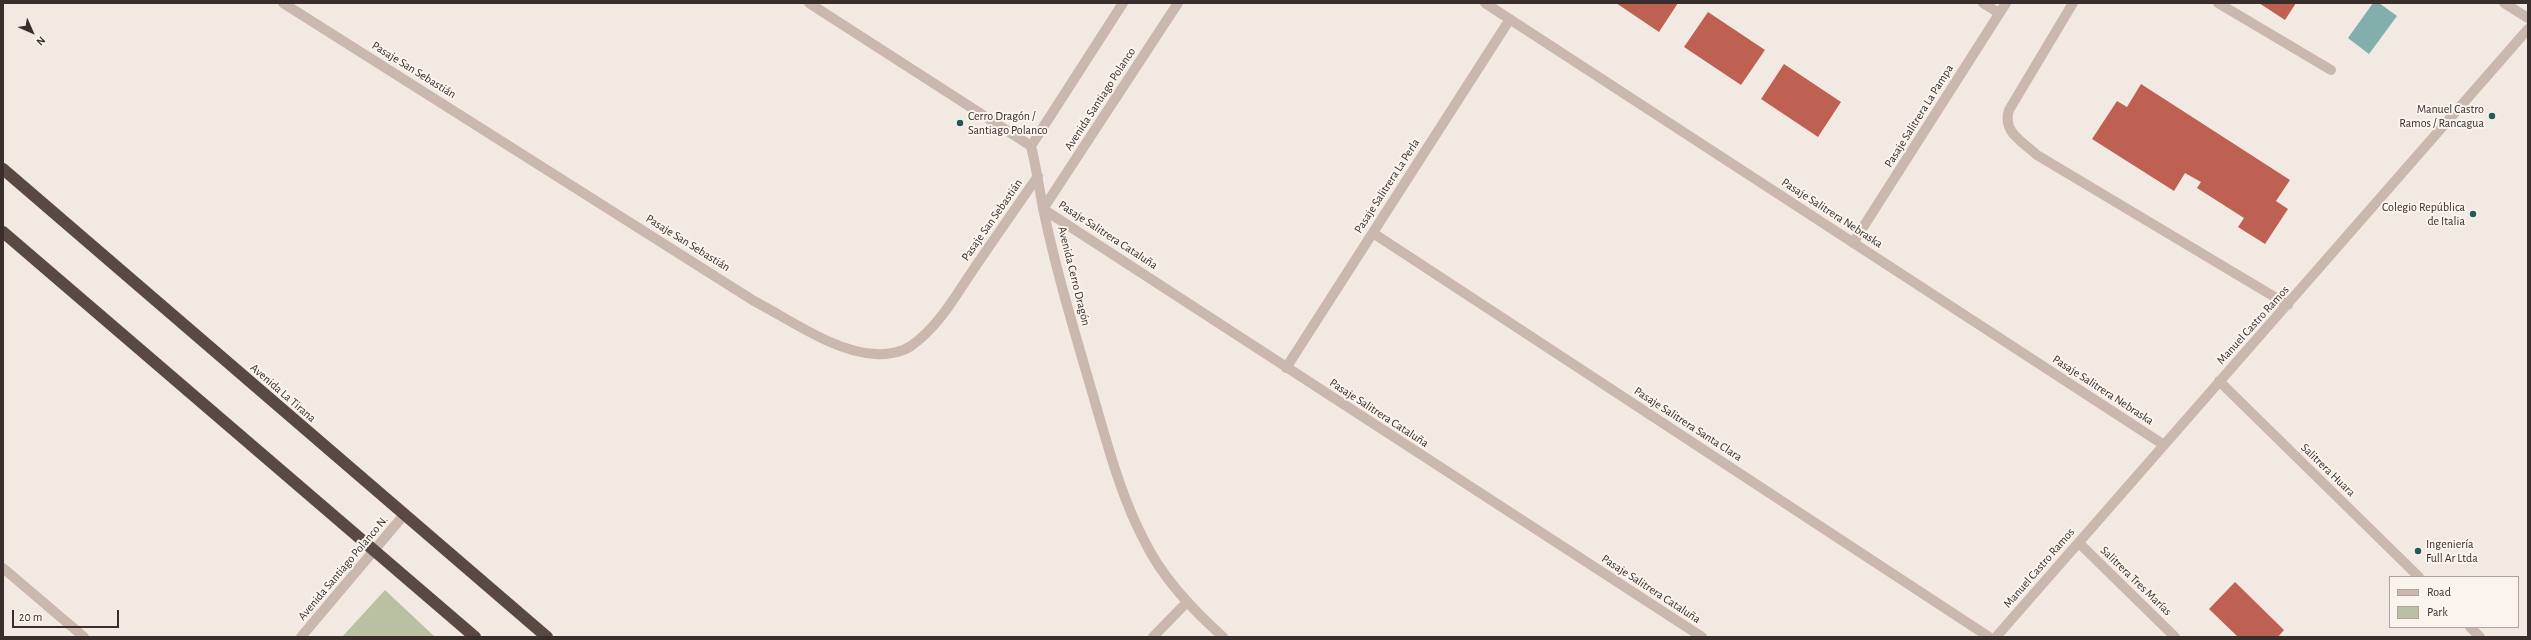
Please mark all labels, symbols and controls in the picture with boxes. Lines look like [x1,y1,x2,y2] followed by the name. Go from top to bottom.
[12,12,52,52] north arrow
[34,34,47,47] text: N
[369,38,459,102] street label: Pasaje San Sebastián
[1061,45,1139,153] street label: Avenida Santiago Polanco
[1881,62,1957,170] street label: Pasaje Salitrera La Pampa
[2399,102,2484,130] place label: Manuel Castro Ramos / Rancagua
[968,109,1048,137] place label: Cerro Dragón / Santiago Polanco
[2487,111,2497,121] marker: Manuel Castro Ramos / Rancagua
[955,118,965,128] marker: Cerro Dragón / Santiago Polanco
[1351,136,1423,236] street label: Pasaje Salitrera La Perla
[1779,175,1885,251] street label: Pasaje Salitrera Nebraska
[958,176,1026,264] street label: Pasaje San Sebastián
[1056,198,1160,272] street label: Pasaje Salitrera Cataluña
[2382,200,2465,228] place label: Colegio República de Italia
[2468,209,2478,219] marker: Colegio República de Italia
[643,211,733,275] street label: Pasaje San Sebastián
[1055,225,1093,327] street label: Avenida Cerro Dragón
[2214,283,2292,367] street label: Manuel Castro Ramos
[2050,352,2156,428] street label: Pasaje Salitrera Nebraska
[247,361,319,425] street label: Avenida La Tirana
[1327,376,1431,450] street label: Pasaje Salitrera Cataluña
[1631,384,1745,464] street label: Pasaje Salitrera Santa Clara
[2298,440,2358,500] street label: Salitrera Huara
[295,513,391,623] street label: Avenida Santiago Polanco N.
[2000,525,2078,611] street label: Manuel Castro Ramos
[2426,537,2478,565] place label: Ingeniería Full Ar Ltda
[2097,543,2175,619] street label: Salitrera Tres Marías
[2413,546,2423,556] marker: Ingeniería Full Ar Ltda
[1599,552,1703,626] street label: Pasaje Salitrera Cataluña
[2389,576,2519,628] legend
[2427,586,2451,598] text: Road
[14,602,121,628] scale bar
[2427,606,2448,618] text: Park
[19,611,42,623] text: 20 m

